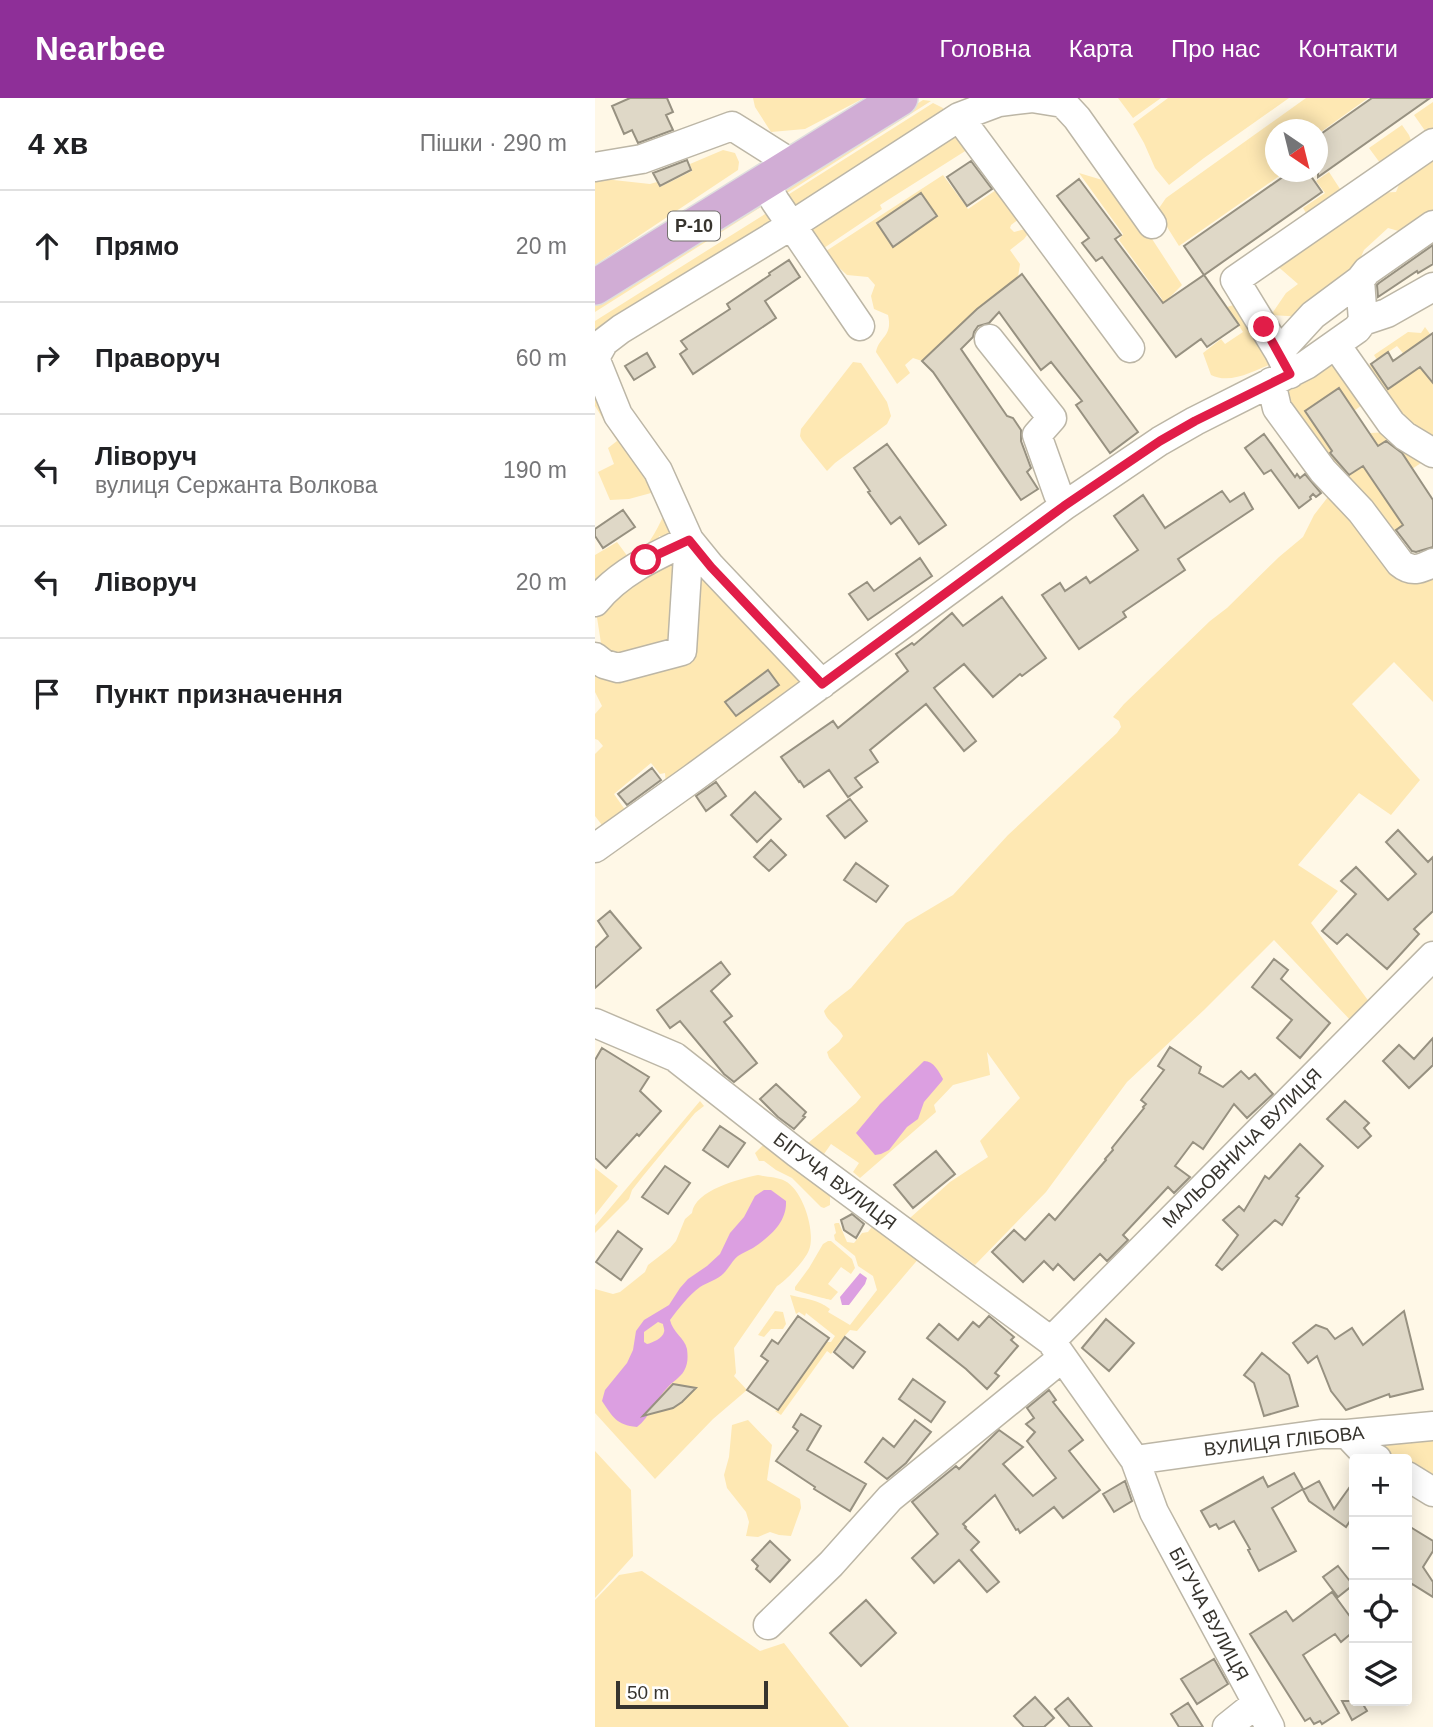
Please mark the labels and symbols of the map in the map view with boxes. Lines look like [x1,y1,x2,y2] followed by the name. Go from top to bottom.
[1265,119,1328,182] north arrow
[668,211,720,240] road number: Р-10
[1248,311,1279,342] route end
[630,544,661,575] route start
[1158,1064,1326,1232] street label: МАЛЬОВНИЧА ВУЛИЦЯ
[770,1128,900,1234] street label: БІГУЧА ВУЛИЦЯ
[1203,1422,1366,1460] street label: ВУЛИЦЯ ГЛІБОВА
[1165,1544,1253,1684] street label: БІГУЧА ВУЛИЦЯ
[616,1678,768,1710] scale bar

